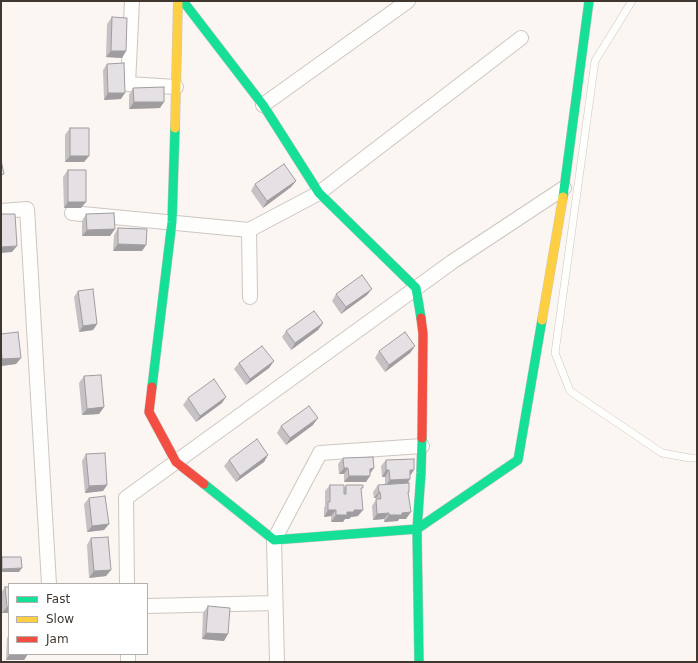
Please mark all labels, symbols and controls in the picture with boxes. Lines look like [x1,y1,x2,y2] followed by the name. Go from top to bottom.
[8,583,148,655] legend
[46,592,70,606] text: Fast
[46,612,74,626] text: Slow
[46,632,69,646] text: Jam

